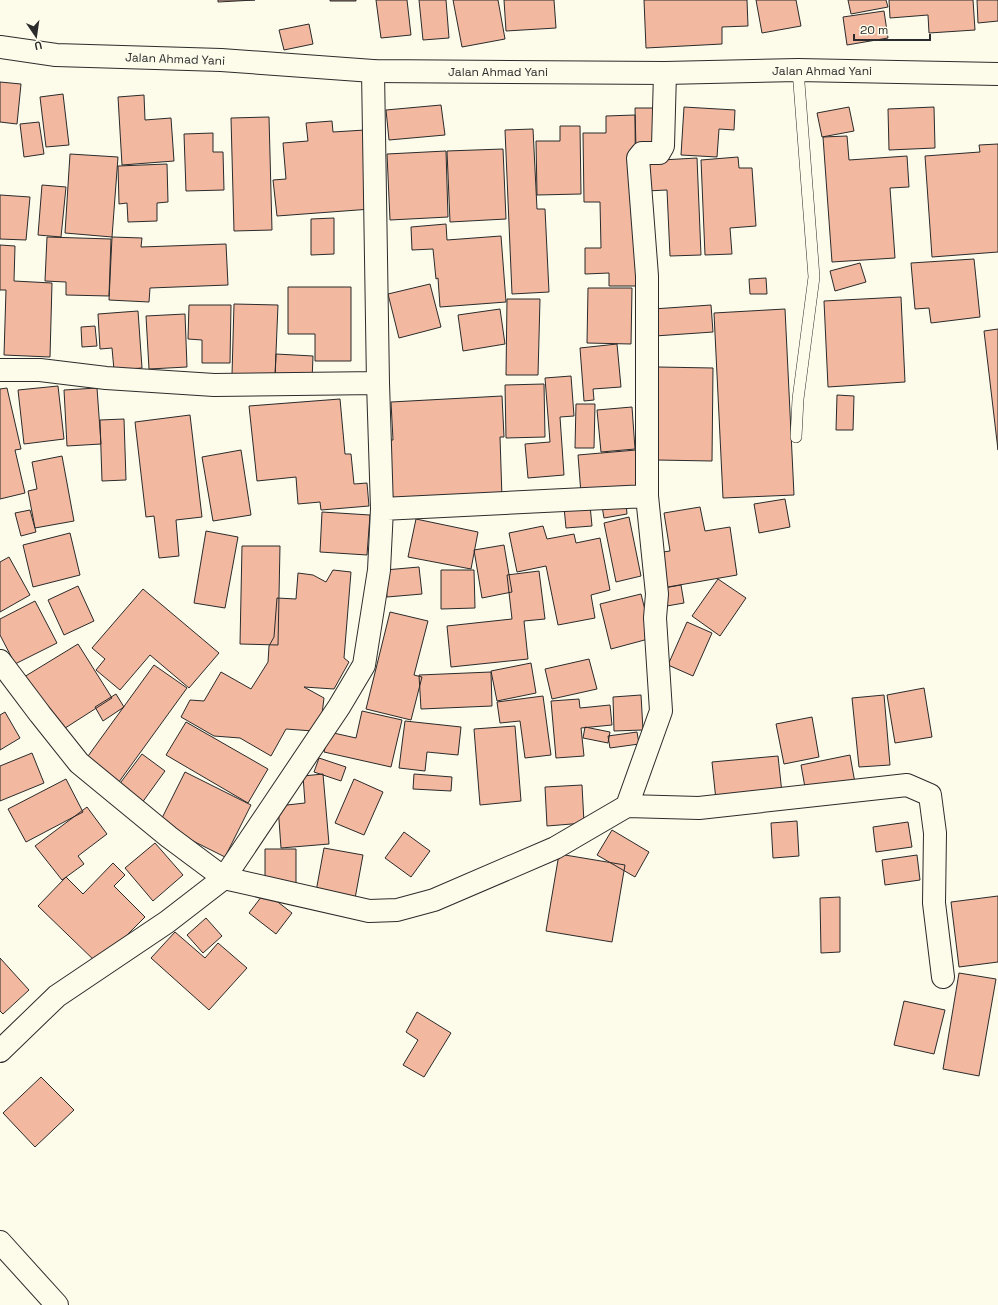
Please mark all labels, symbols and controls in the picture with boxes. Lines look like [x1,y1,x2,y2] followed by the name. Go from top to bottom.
[16,16,56,56] north arrow
[854,16,930,42] scale bar
[860,22,888,38] text: 20 m
[33,38,43,53] text: U
[125,49,225,69] street label: Jalan Ahmad Yani
[772,63,872,79] street label: Jalan Ahmad Yani
[448,64,548,80] street label: Jalan Ahmad Yani

